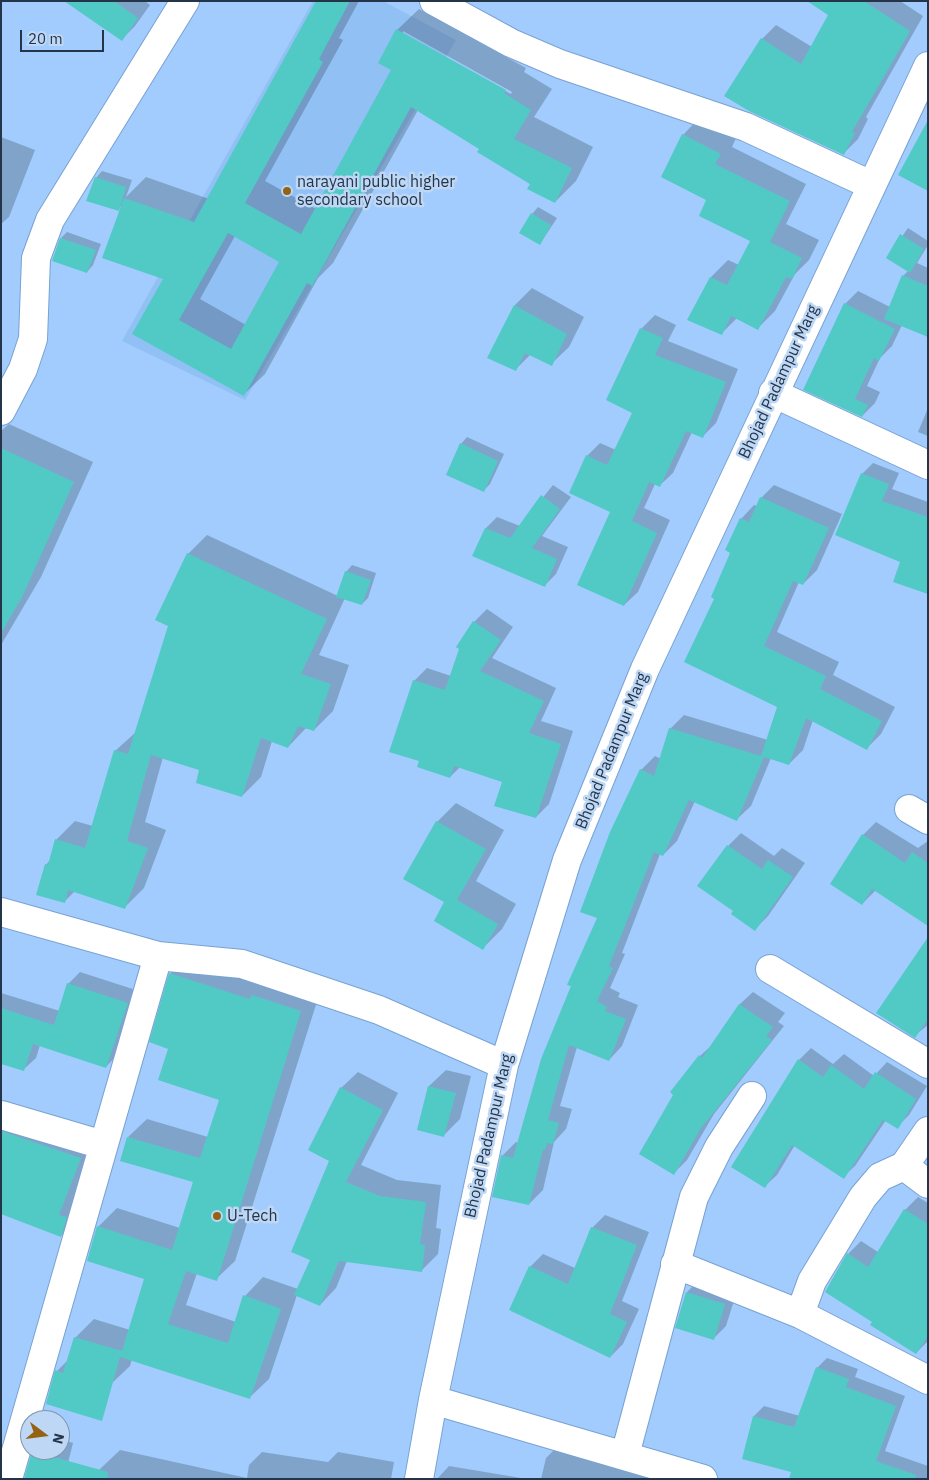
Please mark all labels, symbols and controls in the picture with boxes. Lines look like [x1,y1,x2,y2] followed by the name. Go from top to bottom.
[22,20,106,52] scale bar
[28,29,63,48] text: 20 m
[297,172,455,210] place label: narayani public higher secondary school
[281,185,293,197] marker: narayani public higher secondary school
[735,302,823,462] street label: Bhojad Padampur Marg
[572,670,652,832] street label: Bhojad Padampur Marg
[461,1052,517,1220] street label: Bhojad Padampur Marg
[227,1206,277,1226] place label: U-Tech
[211,1210,223,1222] marker: U-Tech
[20,1410,70,1460] north arrow
[49,1431,69,1446] text: N

